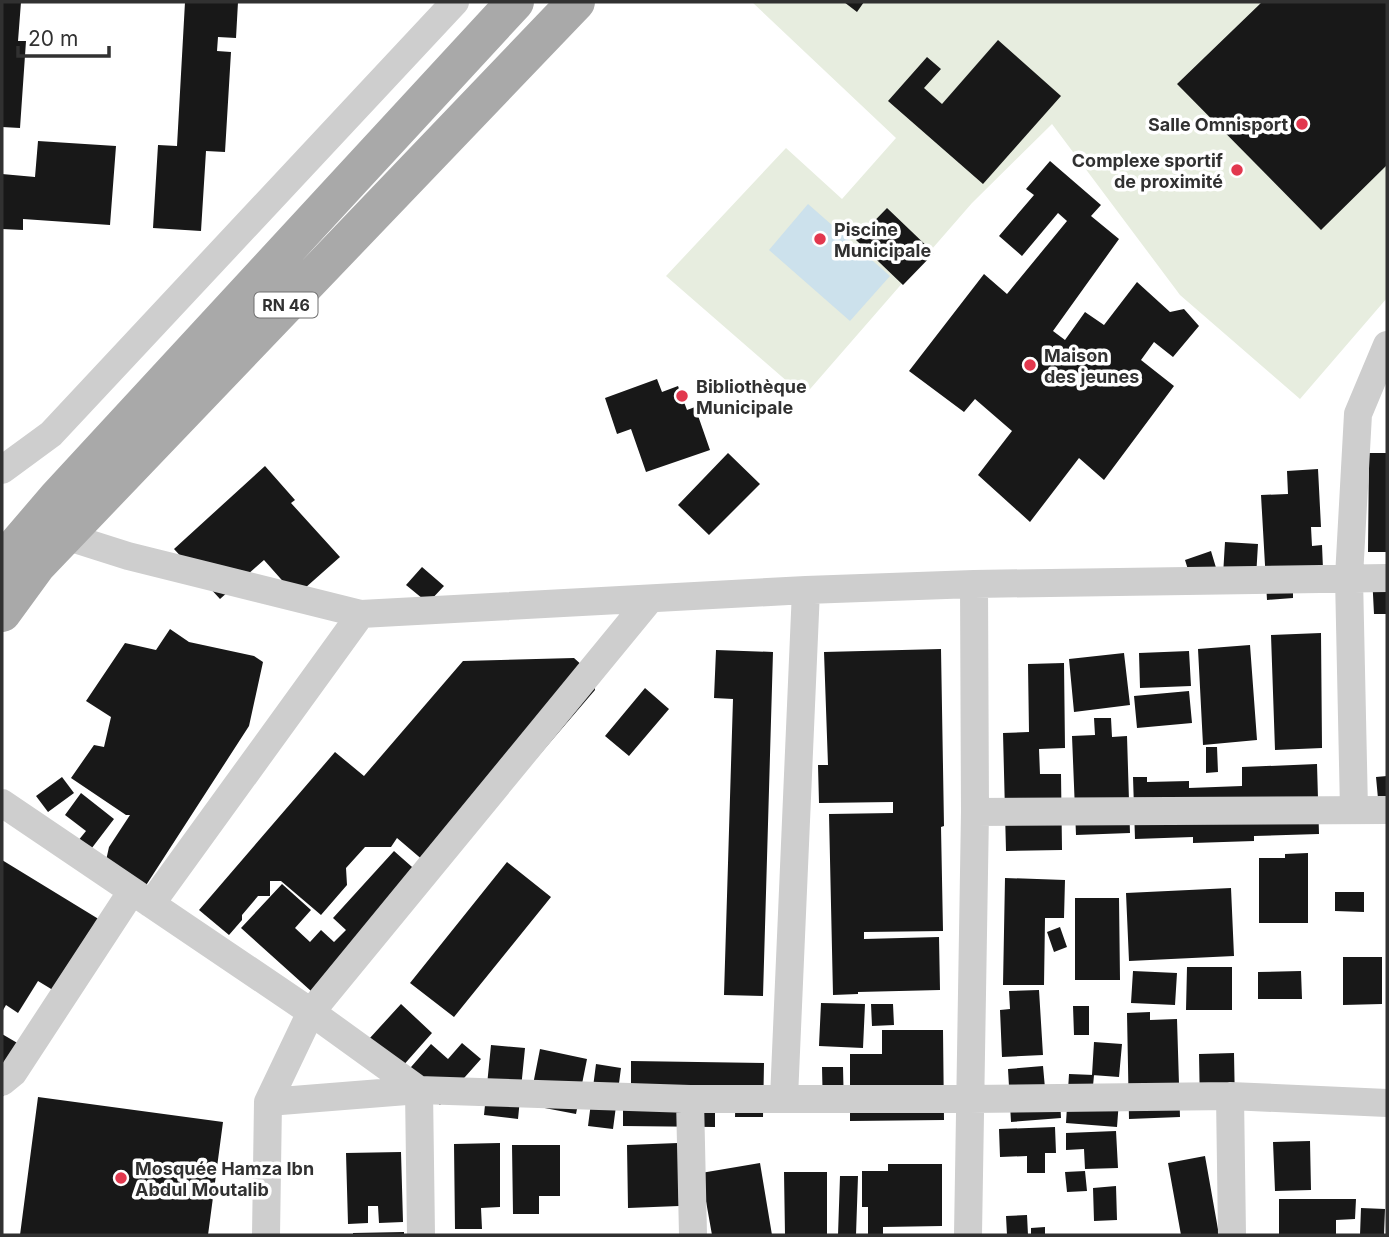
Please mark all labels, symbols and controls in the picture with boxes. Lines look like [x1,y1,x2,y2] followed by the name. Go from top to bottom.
[18,14,108,58] scale bar
[28,26,78,51] text: 20 m
[1148,114,1288,135] place label: Salle Omnisport
[1294,116,1310,132] marker: Salle Omnisport
[1072,150,1223,192] place label: Complexe sportif de proximité
[1229,162,1245,178] marker: Complexe sportif de proximité
[834,219,931,261] place label: Piscine Municipale
[812,231,828,247] marker: Piscine Municipale
[254,292,318,318] road number: RN 46
[1044,345,1139,387] place label: Maison des jeunes
[1022,357,1038,373] marker: Maison des jeunes
[696,376,807,418] place label: Bibliothèque Municipale
[674,388,690,404] marker: Bibliothèque Municipale
[135,1158,314,1200] place label: Mosquée Hamza Ibn Abdul Moutalib
[113,1170,129,1186] marker: Mosquée Hamza Ibn Abdul Moutalib

